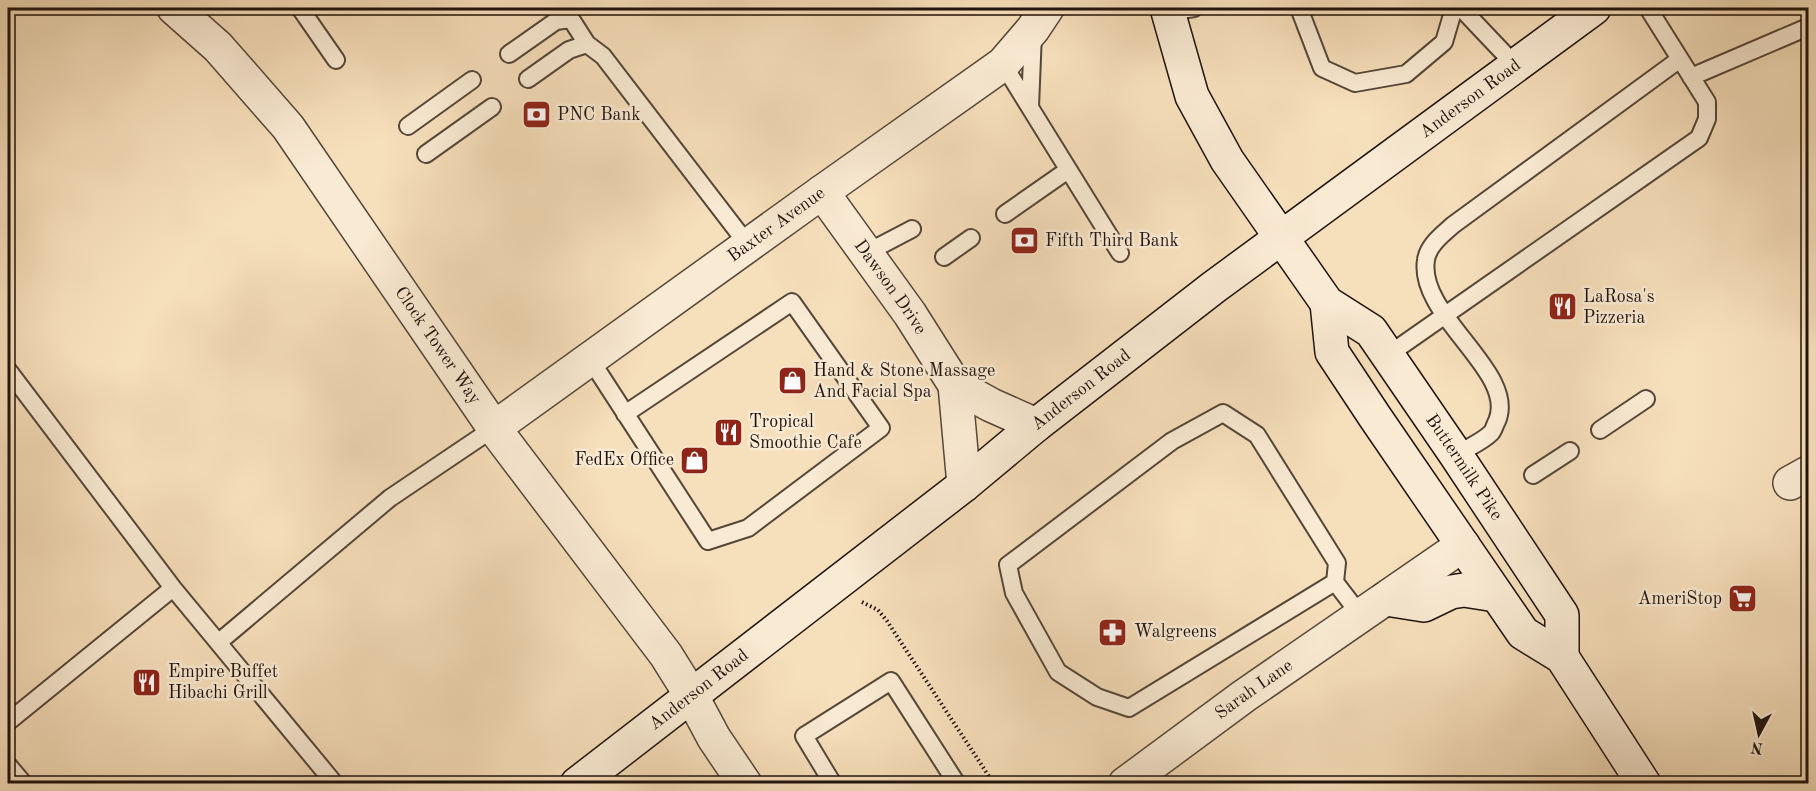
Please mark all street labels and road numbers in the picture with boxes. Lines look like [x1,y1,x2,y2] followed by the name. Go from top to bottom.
[1417,56,1524,142] street label: Anderson Road
[725,184,828,266] street label: Baxter Avenue
[851,236,929,338] street label: Dawson Drive
[391,283,484,408] street label: Clock Tower Way
[1028,346,1134,434] street label: Anderson Road
[1422,411,1506,524] street label: Buttermilk Pike
[646,646,752,734] street label: Anderson Road
[1212,656,1296,723] street label: Sarah Lane

